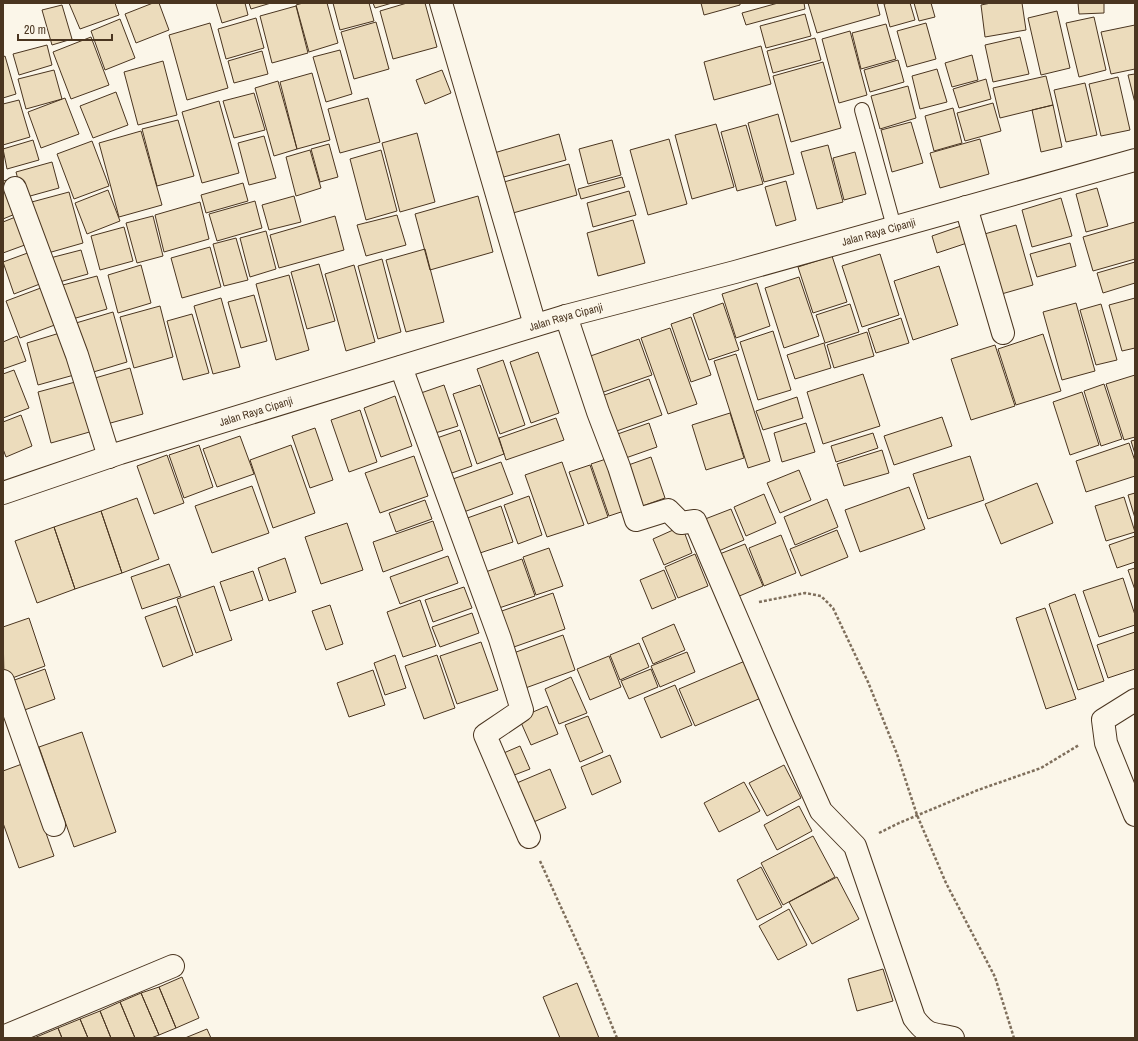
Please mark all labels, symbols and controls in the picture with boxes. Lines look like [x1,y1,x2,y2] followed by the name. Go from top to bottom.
[18,16,112,42] scale bar
[24,22,46,38] text: 20 m
[840,215,917,249] street label: Jalan Raya Cipanji
[527,300,605,334] street label: Jalan Raya Cipanji
[218,393,295,429] street label: Jalan Raya Cipanji

